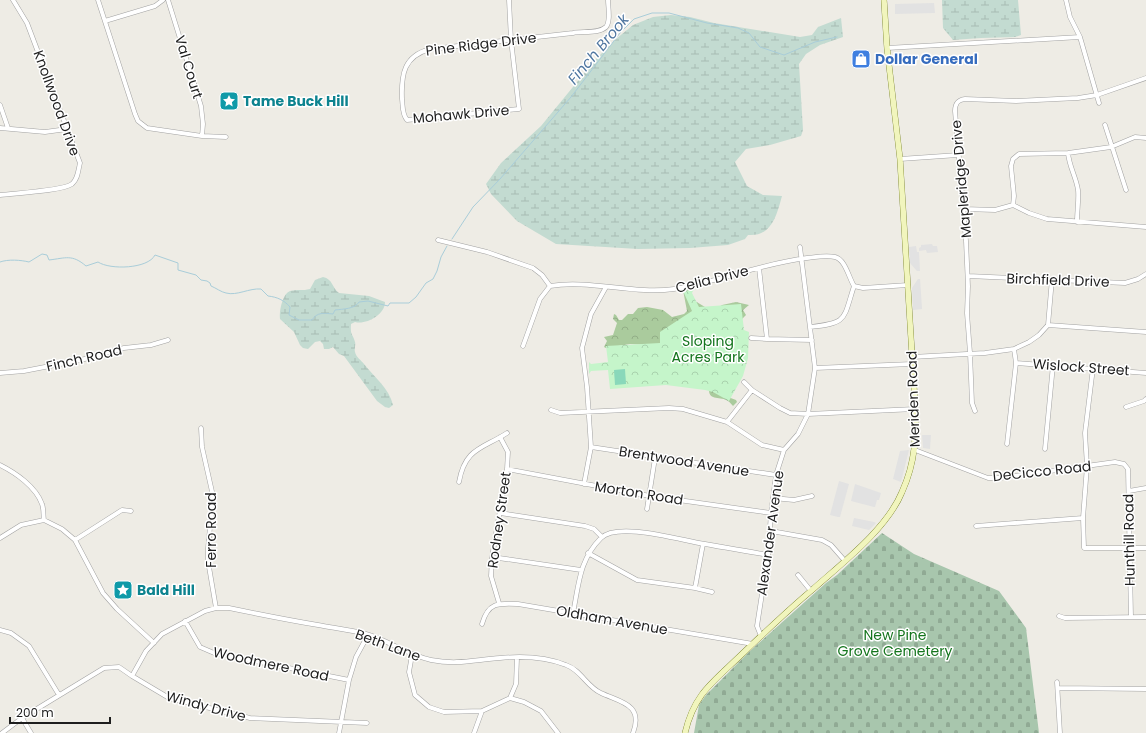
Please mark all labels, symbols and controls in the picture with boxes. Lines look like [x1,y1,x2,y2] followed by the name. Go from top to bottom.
[562,8,634,89] water label: Finch Brook
[425,27,538,61] street label: Pine Ridge Drive
[170,33,208,101] street label: Val Court
[29,47,85,159] street label: Knollwood Drive
[850,48,872,70] shop icon: Dollar General
[875,49,978,69] place label: Dollar General
[218,90,240,112] place icon: Tame Buck Hill
[243,91,349,111] place label: Tame Buck Hill
[412,100,510,128] street label: Mohawk Drive
[946,119,976,239] street label: Mapleridge Drive
[673,260,751,298] street label: Celia Drive
[1006,268,1110,292] street label: Birchfield Drive
[672,331,745,367] park label: Sloping Acres Park
[44,340,124,376] street label: Finch Road
[901,350,925,448] street label: Meriden Road
[1032,354,1130,380] street label: Wislock Street
[617,441,751,481] street label: Brentwood Avenue
[992,456,1092,486] street label: DeCicco Road
[751,469,789,597] street label: Alexander Avenue
[482,470,516,570] street label: Rodney Street
[593,476,685,510] street label: Morton Road
[201,492,221,568] street label: Ferro Road
[1118,494,1140,586] street label: Hunthill Road
[112,579,134,601] place icon: Bald Hill
[137,580,195,600] place label: Bald Hill
[555,600,670,640] street label: Oldham Avenue
[353,624,424,666] street label: Beth Lane
[838,625,953,661] park label: New Pine Grove Cemetery
[211,642,331,686] street label: Woodmere Road
[164,686,249,726] street label: Windy Drive
[10,699,110,725] scale bar
[16,704,54,721] text: 200 m

